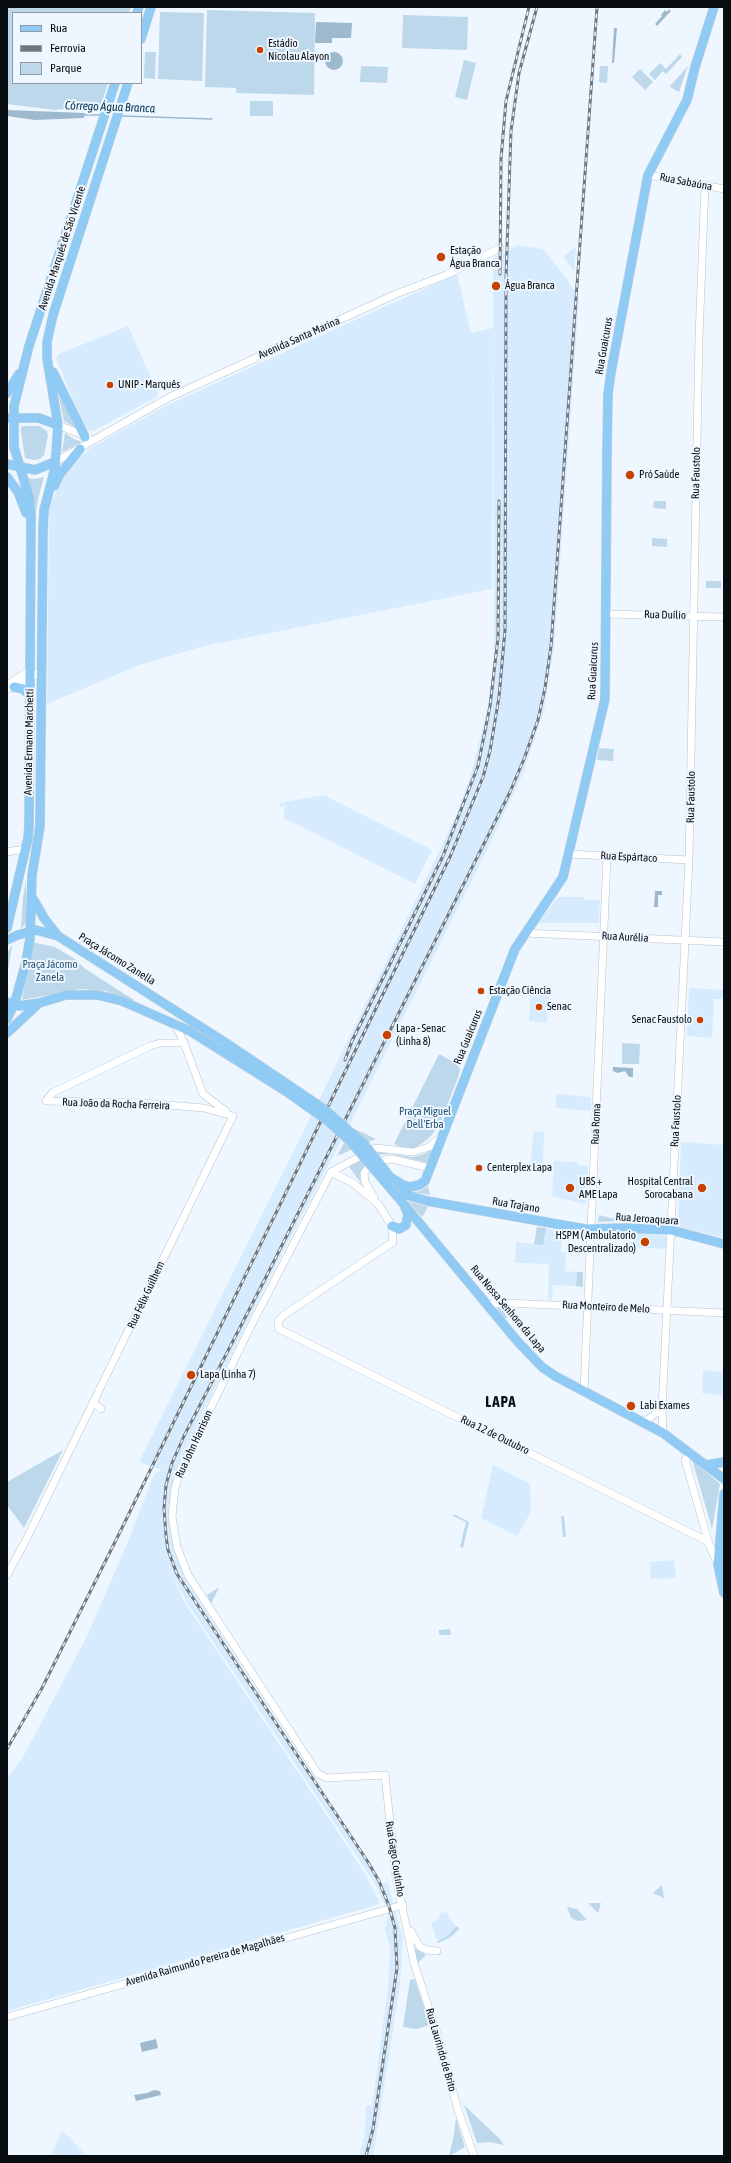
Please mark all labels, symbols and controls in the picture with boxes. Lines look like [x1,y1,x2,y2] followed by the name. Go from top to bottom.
[12,12,142,84] legend
[50,21,67,35] text: Rua
[268,37,329,63] place label: Estádio Nicolau Alayon
[50,41,86,55] text: Ferrovia
[255,45,265,55] marker: Estádio Nicolau Alayon
[50,61,82,75] text: Parque
[65,98,155,116] water label: Córrego Água Branca
[659,170,713,194] street label: Rua Sabaúna
[36,184,88,312] street label: Avenida Marquês de São Vicente
[450,244,500,270] place label: Estação Água Branca
[435,251,447,263] marker: Estação Água Branca
[505,279,555,293] place label: Água Branca
[490,280,502,292] marker: Água Branca
[256,314,342,362] street label: Avenida Santa Marina
[592,316,616,376] street label: Rua Guaicurus
[118,378,180,392] place label: UNIP - Marquês
[105,380,115,390] marker: UNIP - Marquês
[689,447,703,499] street label: Rua Faustolo
[639,468,680,482] place label: Pró Saúde
[624,469,636,481] marker: Pró Saúde
[644,608,686,622] street label: Rua Duílio
[585,642,601,700] street label: Rua Guaicurus
[21,689,37,795] street label: Avenida Ermano Marchetti
[684,771,698,823] street label: Rua Faustolo
[600,849,658,865] street label: Rua Espártaco
[601,929,649,945] street label: Rua Aurélia
[76,930,158,988] street label: Praça Jácomo Zanella
[22,958,78,984] park label: Praça Jácomo Zanela
[489,984,551,998] place label: Estação Ciência
[476,986,486,996] marker: Estação Ciência
[547,1000,571,1014] place label: Senac
[534,1002,544,1012] marker: Senac
[451,1008,485,1066] street label: Rua Guaicurus
[632,1013,692,1027] place label: Senac Faustolo
[695,1015,705,1025] marker: Senac Faustolo
[396,1022,446,1048] place label: Lapa - Senac (Linha 8)
[381,1029,393,1041] marker: Lapa - Senac (Linha 8)
[668,1095,684,1147] street label: Rua Faustolo
[62,1096,170,1112] street label: Rua João da Rocha Ferreira
[588,1103,604,1145] street label: Rua Roma
[399,1105,451,1131] park label: Praça Miguel Dell'Erba
[487,1161,552,1175] place label: Centerplex Lapa
[474,1163,484,1173] marker: Centerplex Lapa
[579,1175,618,1201] place label: UBS + AME Lapa
[628,1175,693,1201] place label: Hospital Central Sorocabana
[564,1182,576,1194] marker: UBS + AME Lapa
[696,1182,708,1194] marker: Hospital Central Sorocabana
[491,1194,541,1216] street label: Rua Trajano
[615,1210,679,1228] street label: Rua Jeroaquara
[556,1229,636,1255] place label: HSPM ( Ambulatorio Descentralizado)
[639,1236,651,1248] marker: HSPM ( Ambulatorio Descentralizado)
[125,1259,167,1331] street label: Rua Félix Guilhem
[468,1263,548,1355] street label: Rua Nossa Senhora da Lapa
[562,1298,650,1316] street label: Rua Monteiro de Melo
[200,1368,256,1382] place label: Lapa (Linha 7)
[185,1369,197,1381] marker: Lapa (Linha 7)
[485,1393,517,1411] district label: LAPA
[640,1399,690,1413] place label: Labi Exames
[625,1400,637,1412] marker: Labi Exames
[173,1408,215,1480] street label: Rua John Harrison
[458,1413,532,1457] street label: Rua 12 de Outubro
[382,1820,408,1898] street label: Rua Gago Coutinho
[124,1931,286,1989] street label: Avenida Raimundo Pereira de Magalhães
[423,2007,459,2093] street label: Rua Laurindo de Brito

